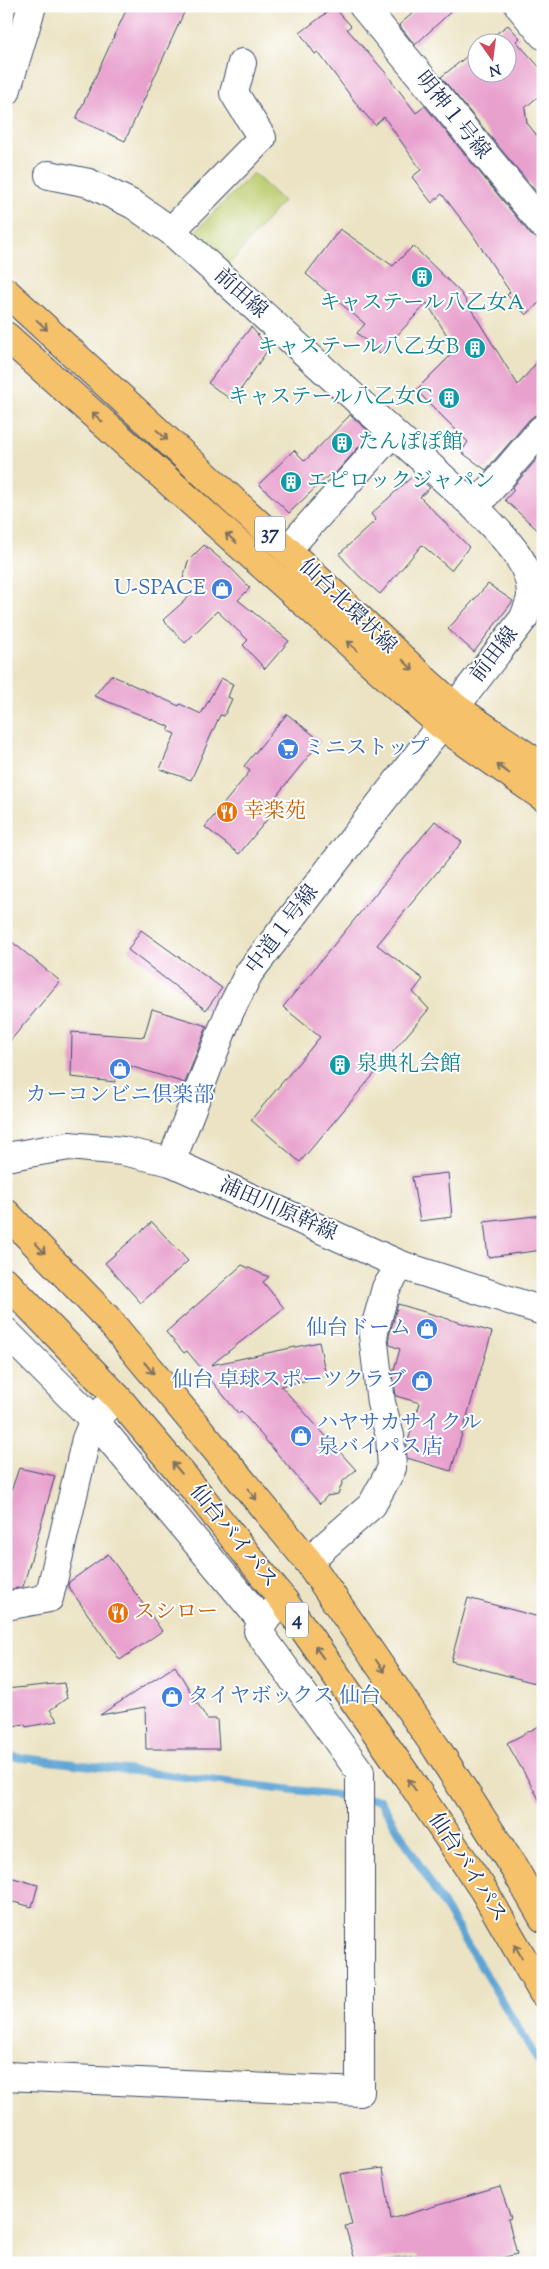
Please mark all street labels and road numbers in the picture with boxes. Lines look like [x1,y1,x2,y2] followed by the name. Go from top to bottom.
[407,66,497,166] street label: 明神１号線
[207,262,273,326] street label: 前田線
[255,516,285,552] road number: 37
[291,552,403,662] street label: 仙台北環状線
[464,621,526,689] street label: 前田線
[239,879,327,981] street label: 中道１号線
[214,1171,342,1249] street label: 浦田川原幹線
[182,1479,284,1595] street label: 仙台バイパス
[286,1602,308,1638] road number: 4
[420,1807,514,1929] street label: 仙台バイパス

